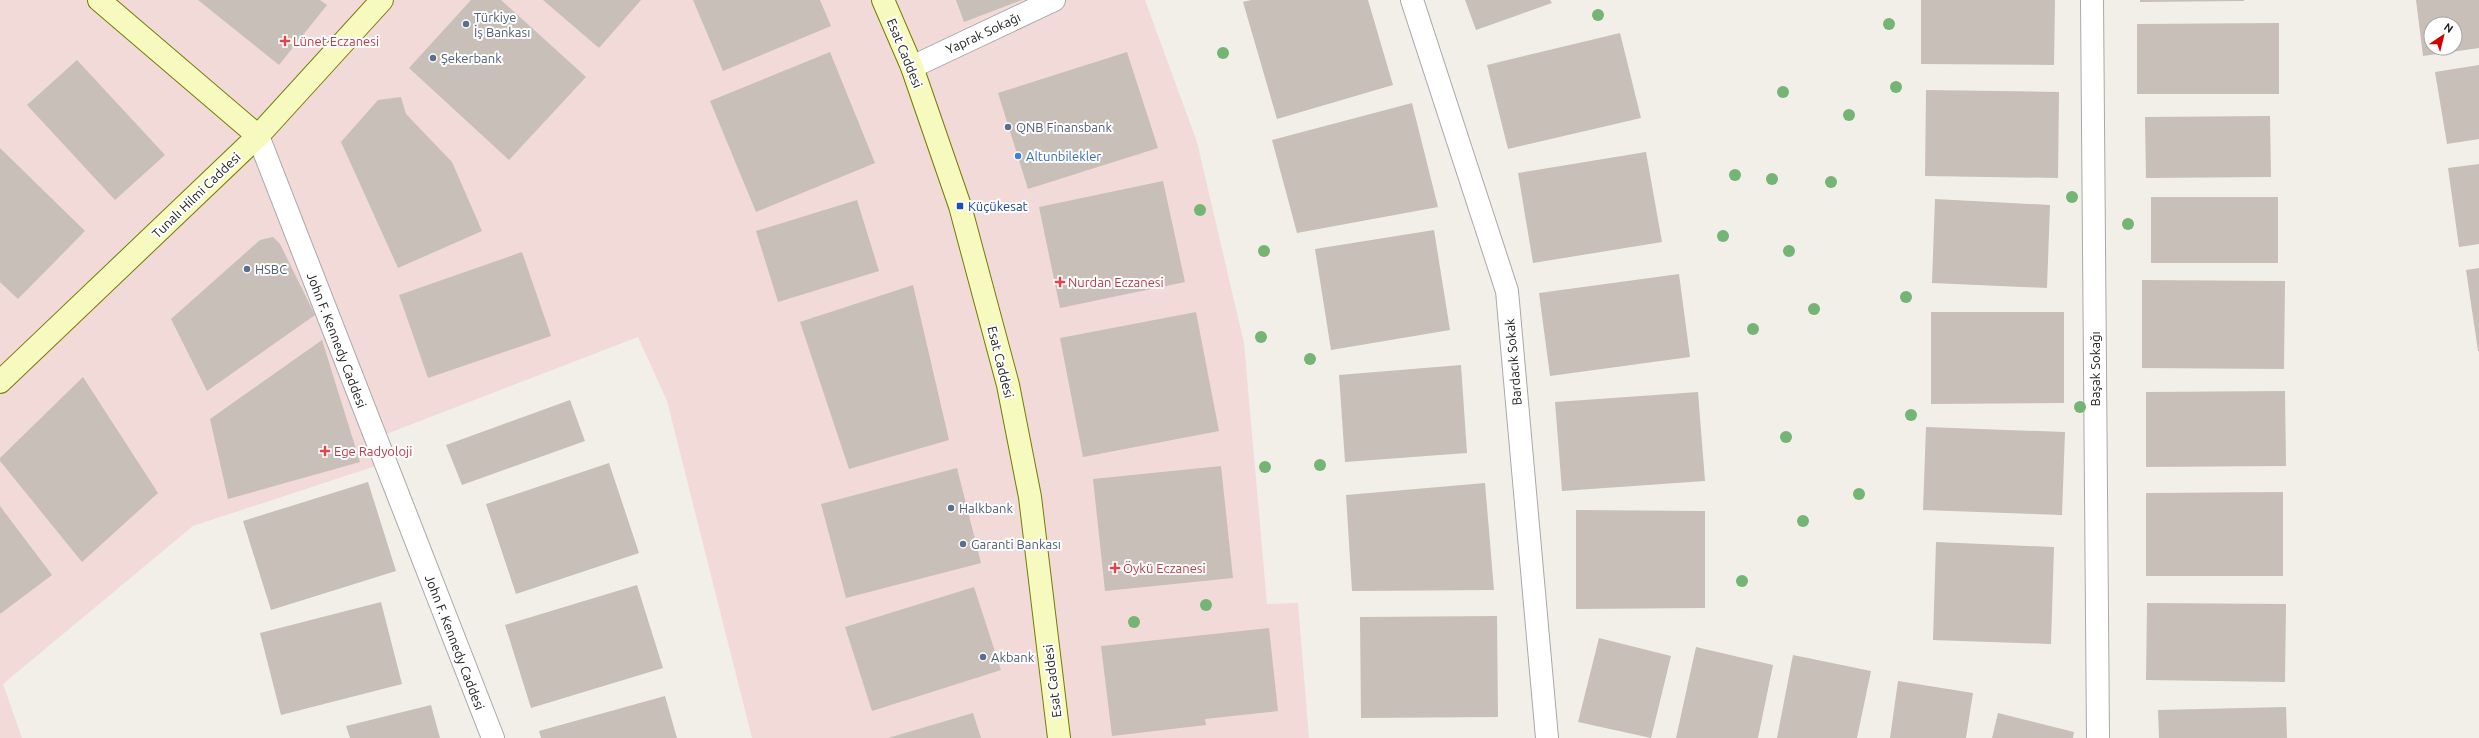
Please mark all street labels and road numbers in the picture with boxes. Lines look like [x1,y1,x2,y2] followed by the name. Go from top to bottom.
[943,10,1023,56] street label: Yaprak Sokağı
[885,16,925,90] street label: Esat Caddesi
[149,149,243,241] street label: Tunalı Hilmi Caddesi
[305,270,369,410] street label: John F. Kennedy Caddesi
[1502,318,1524,406] street label: Bardacık Sokak
[985,325,1017,399] street label: Esat Caddesi
[2088,331,2102,407] street label: Başak Sokağı
[423,572,487,712] street label: John F. Kennedy Caddesi
[1041,644,1063,718] street label: Esat Caddesi

